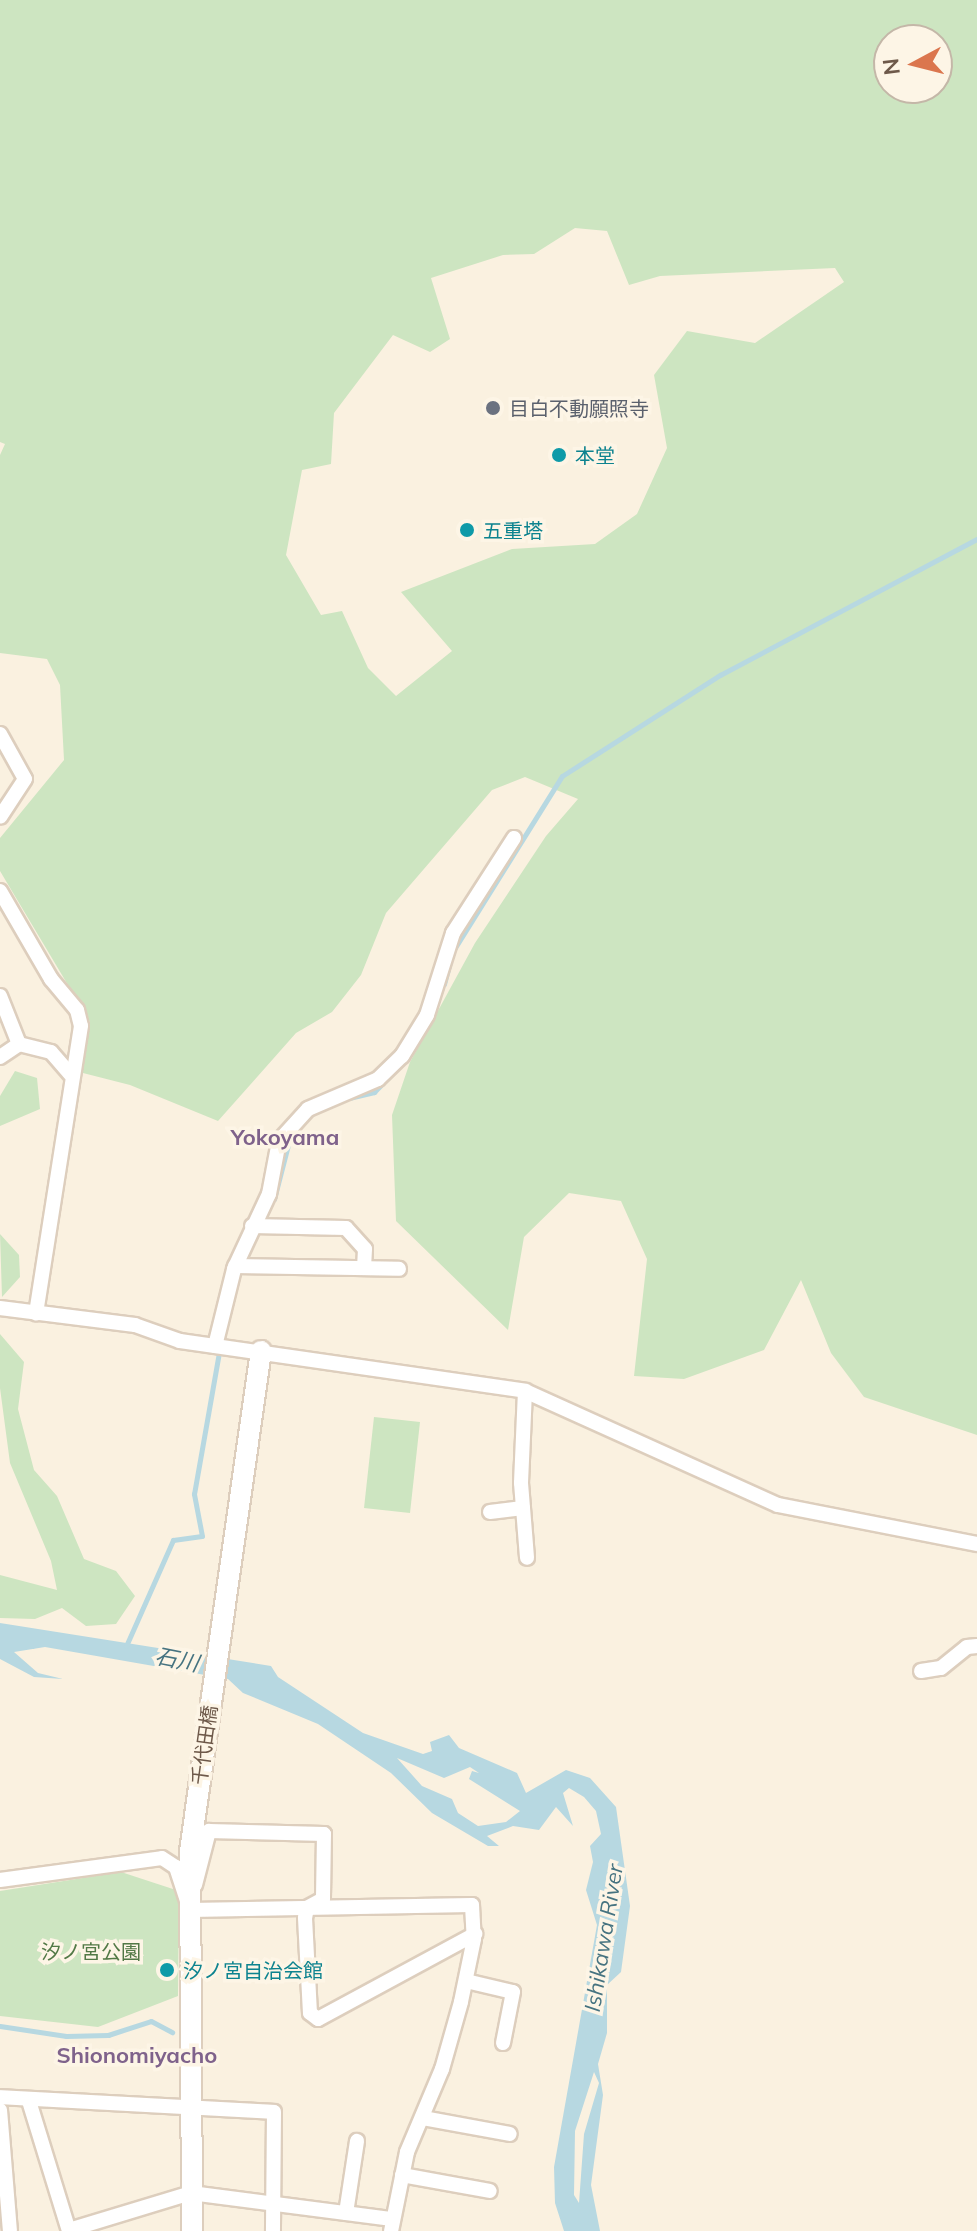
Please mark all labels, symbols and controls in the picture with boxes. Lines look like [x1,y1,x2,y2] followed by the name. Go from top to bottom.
[873,24,953,104] north arrow
[876,57,906,77] text: N
[509,396,649,420] place label: 目白不動願照寺
[484,399,502,417] marker: 目白不動願照寺
[575,443,615,467] place label: 本堂
[550,446,568,464] marker: 本堂
[483,518,543,542] place label: 五重塔
[458,521,476,539] marker: 五重塔
[231,1125,339,1151] district label: Yokoyama
[153,1643,201,1677] water label: 石川
[187,1704,221,1786] street label: 千代田橋
[579,1862,629,2014] water label: Ishikawa River
[41,1939,141,1963] park label: 汐ノ宮公園
[183,1958,323,1982] place label: 汐ノ宮自治会館
[158,1961,176,1979] marker: 汐ノ宮自治会館
[57,2043,217,2069] district label: Shionomiyacho

